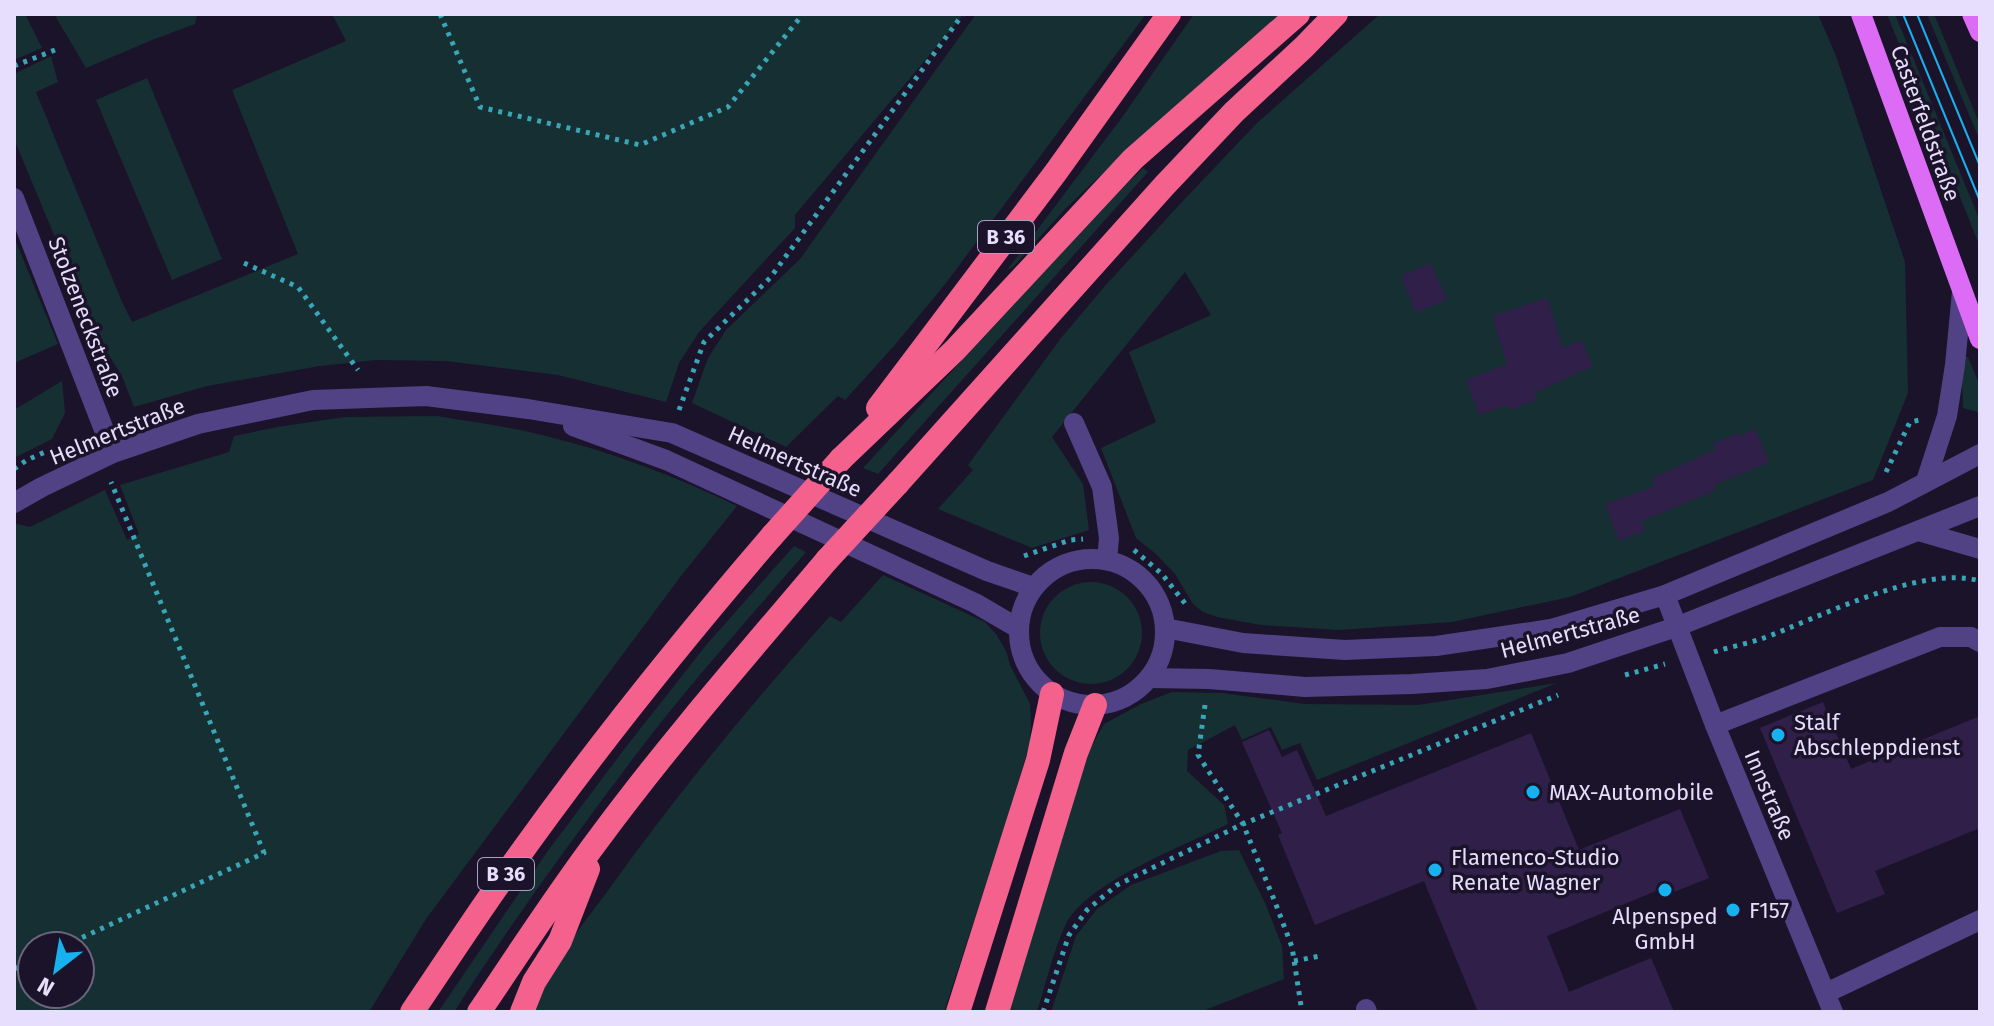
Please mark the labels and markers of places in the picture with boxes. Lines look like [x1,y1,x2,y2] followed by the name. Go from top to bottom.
[1794,709,1960,761] place label: Stalf Abschleppdienst
[1769,726,1787,744] marker: Stalf Abschleppdienst
[1549,779,1714,806] place label: MAX-Automobile
[1524,783,1542,801] marker: MAX-Automobile
[1451,844,1619,896] place label: Flamenco-Studio Renate Wagner
[1426,861,1444,879] marker: Flamenco-Studio Renate Wagner
[1656,881,1674,899] marker: Alpensped GmbH
[1749,897,1789,924] place label: F157
[1724,901,1742,919] marker: F157
[1612,903,1718,955] place label: Alpensped GmbH

